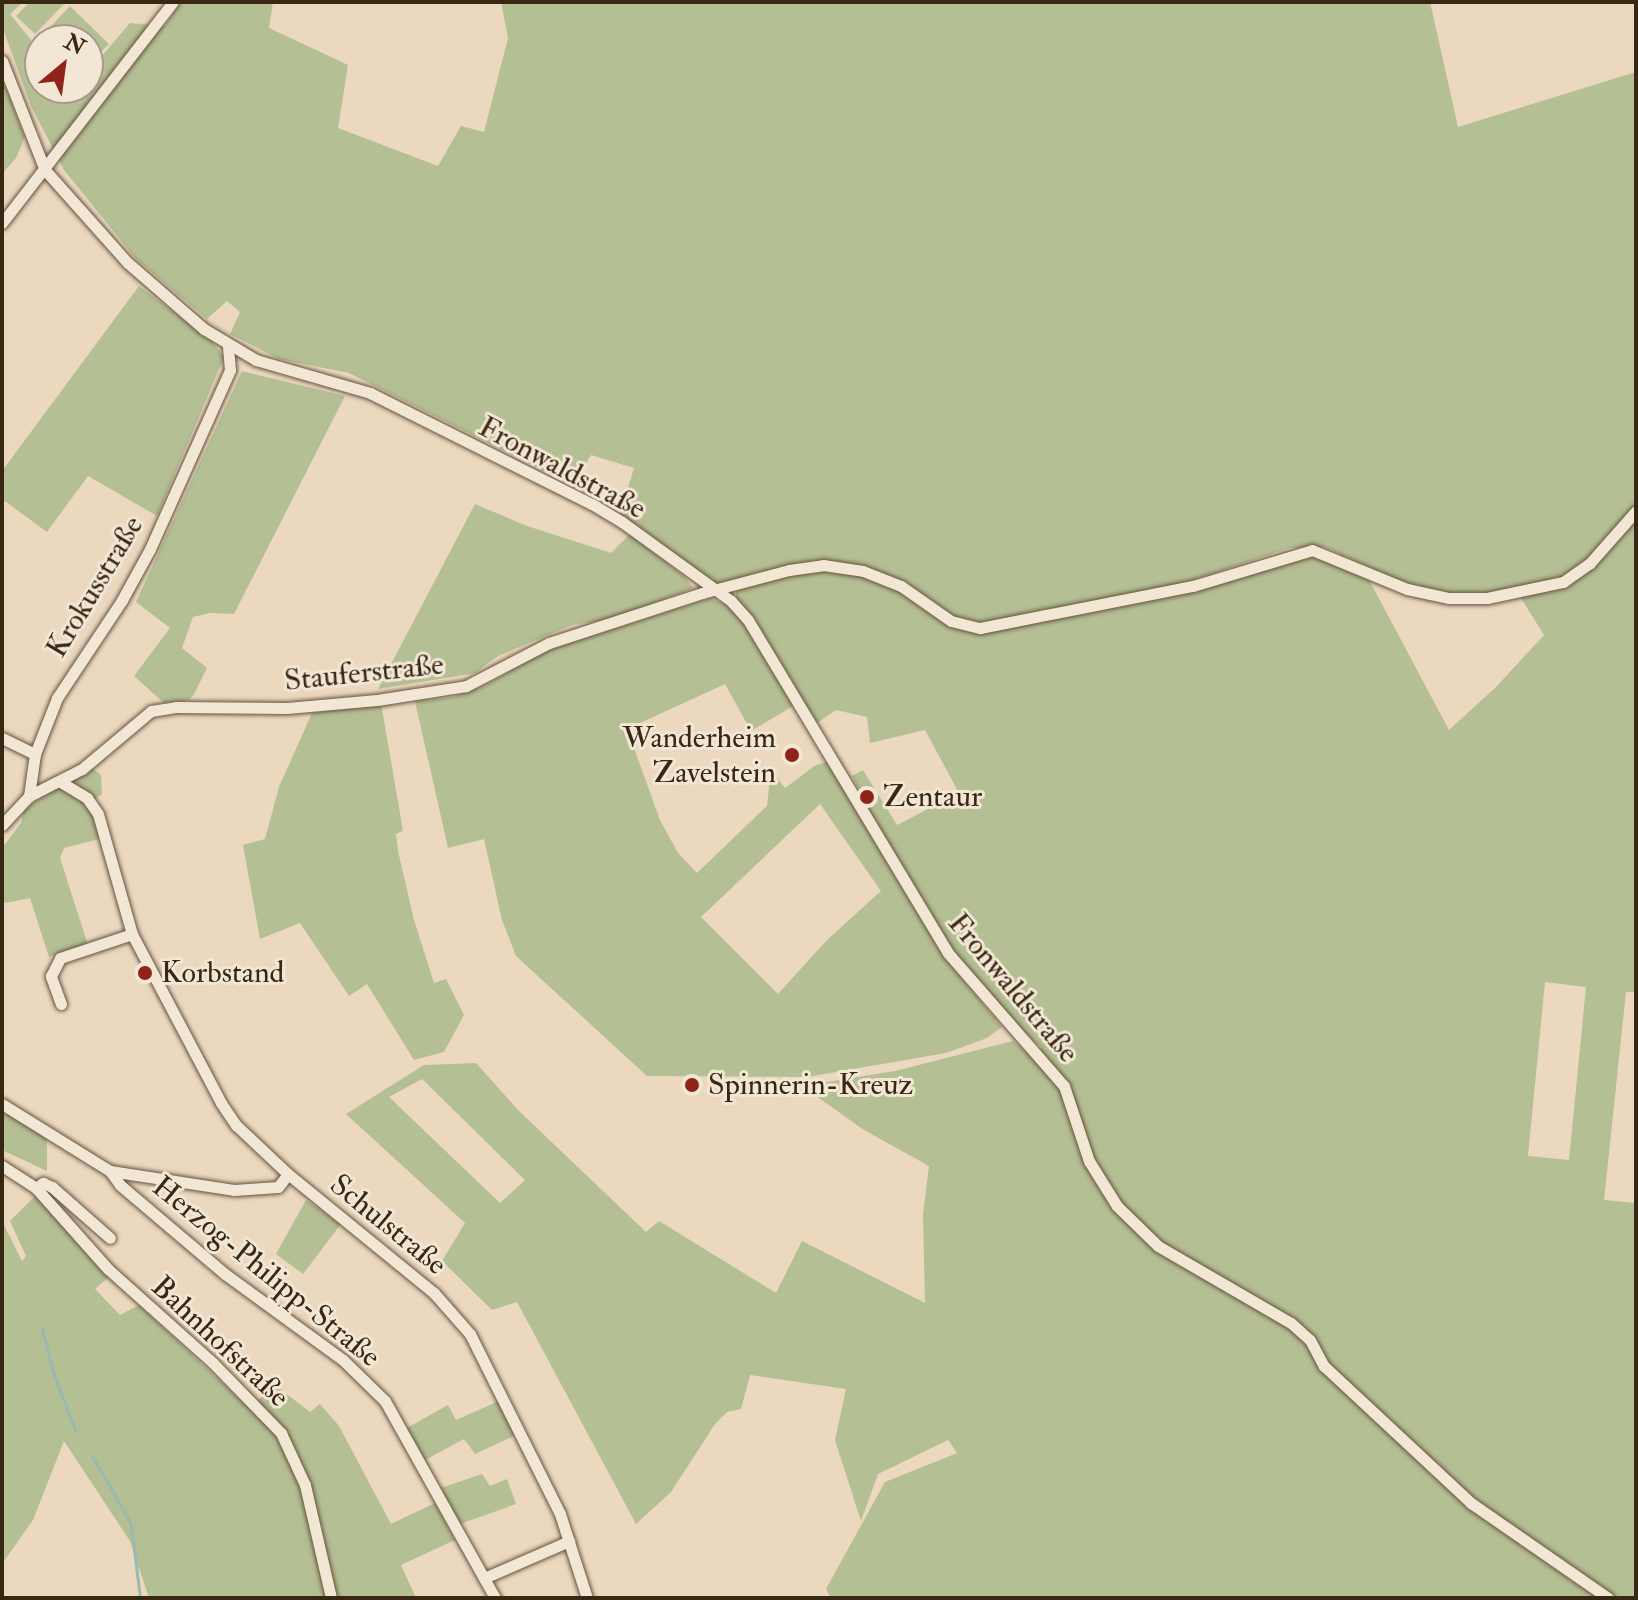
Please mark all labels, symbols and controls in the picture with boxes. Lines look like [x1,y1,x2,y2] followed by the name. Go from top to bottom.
[24,24,104,104] north arrow
[59,28,90,62] text: N
[472,409,652,527] street label: Fronwaldstraße
[39,510,151,664] street label: Krokusstraße
[283,647,445,699] street label: Stauferstraße
[622,720,776,790] place label: Wanderheim Zavelstein
[783,746,801,764] marker: Wanderheim Zavelstein
[883,779,982,815] place label: Zentaur
[858,788,876,806] marker: Zentaur
[940,906,1086,1070] street label: Fronwaldstraße
[161,955,284,991] place label: Korbstand
[136,964,154,982] marker: Korbstand
[708,1067,913,1103] place label: Spinnerin-Kreuz
[683,1076,701,1094] marker: Spinnerin-Kreuz
[322,1167,454,1283] street label: Schulstraße
[145,1169,387,1375] street label: Herzog-Philipp-Straße
[144,1269,296,1415] street label: Bahnhofstraße

